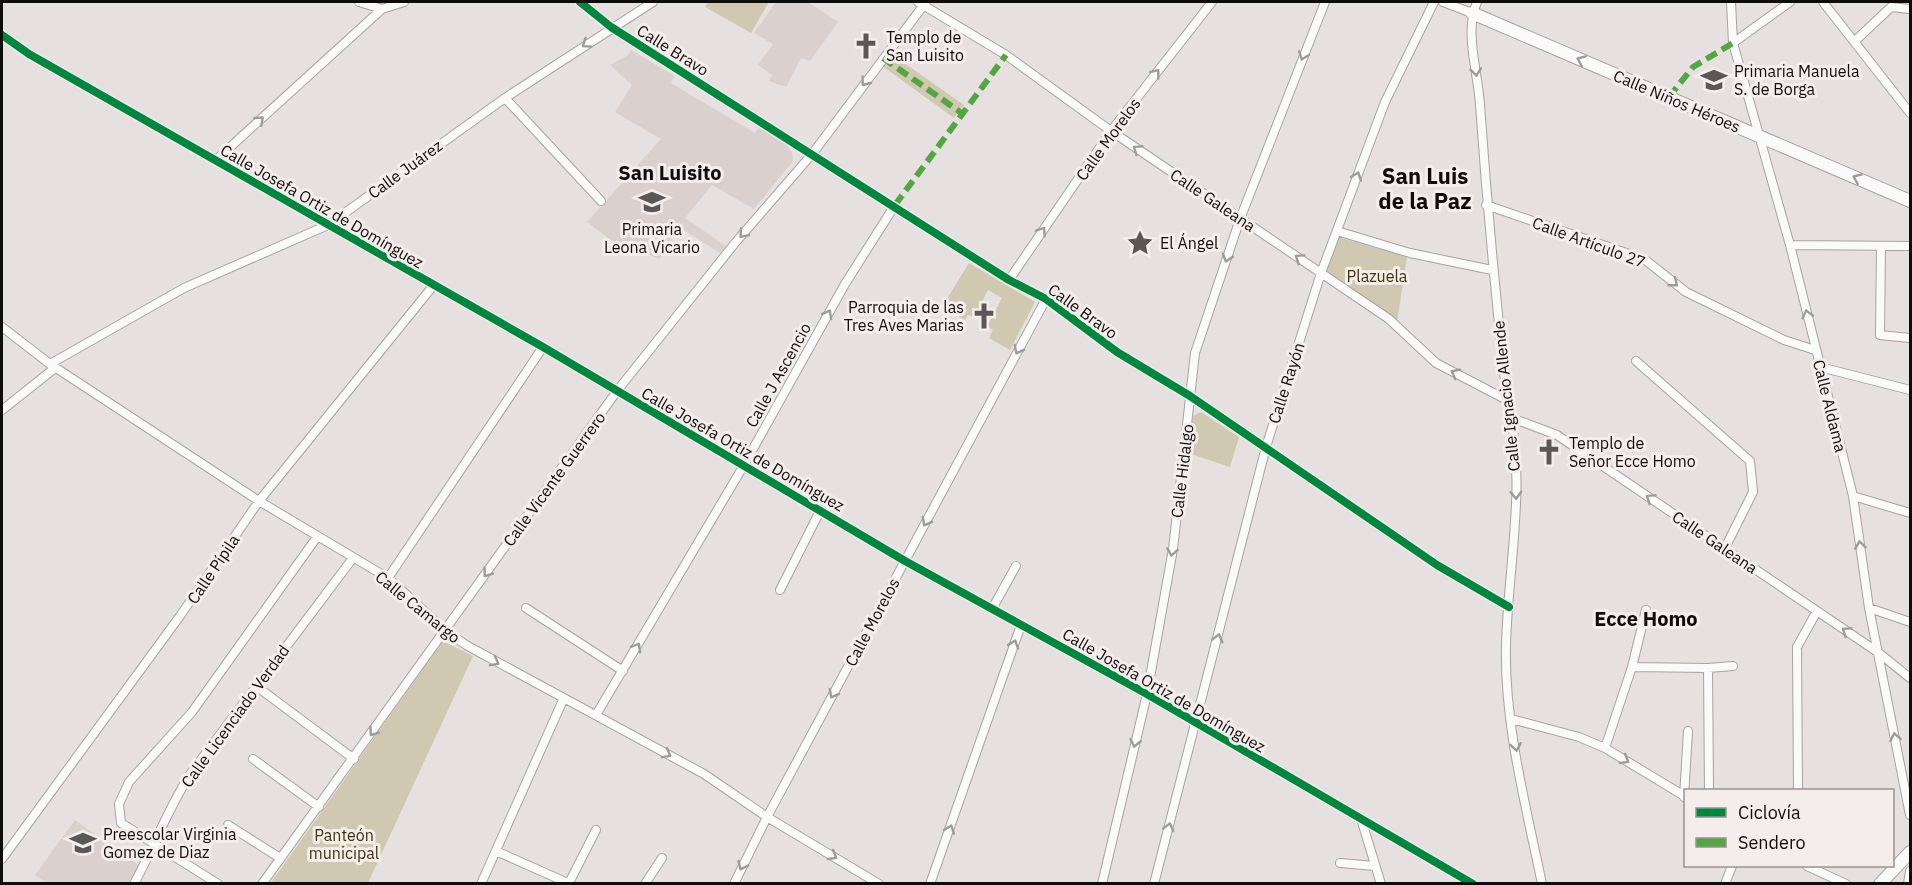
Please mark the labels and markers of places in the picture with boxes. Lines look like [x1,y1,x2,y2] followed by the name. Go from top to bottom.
[886,27,964,65] place label: Templo de San Luisito
[851,31,881,61] church icon: Templo de San Luisito
[1734,61,1860,99] place label: Primaria Manuela S. de Borga
[1699,65,1729,95] school or university icon: Primaria Manuela S. de Borga
[637,187,667,217] school or university icon: Primaria Leona Vicario
[604,219,700,257] place label: Primaria Leona Vicario
[1125,228,1155,258] place icon: El Ángel
[1160,232,1218,253] place label: El Ángel
[844,297,964,335] place label: Parroquia de las Tres Aves Marias
[969,301,999,331] church icon: Parroquia de las Tres Aves Marias
[1569,433,1696,471] place label: Templo de Señor Ecce Homo
[1534,437,1564,467] church icon: Templo de Señor Ecce Homo
[103,824,237,862] place label: Preescolar Virginia Gomez de Diaz
[68,828,98,858] school or university icon: Preescolar Virginia Gomez de Diaz

